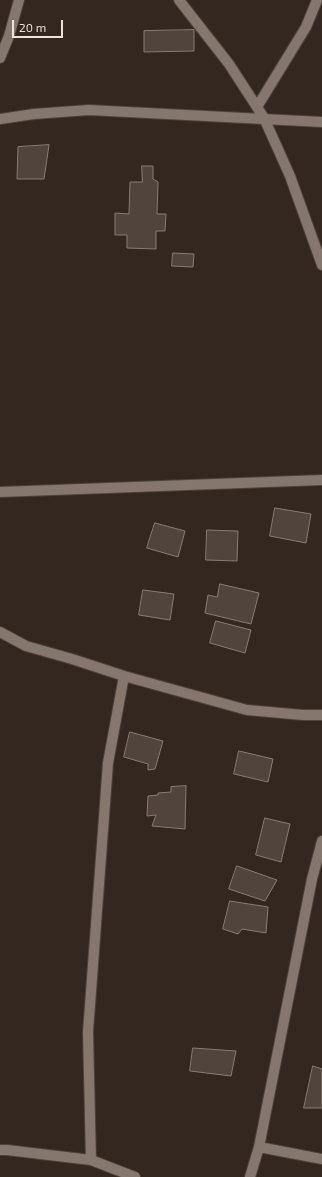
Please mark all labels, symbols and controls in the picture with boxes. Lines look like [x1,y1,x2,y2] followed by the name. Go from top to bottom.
[14,12,65,38] scale bar
[19,20,46,34] text: 20 m

